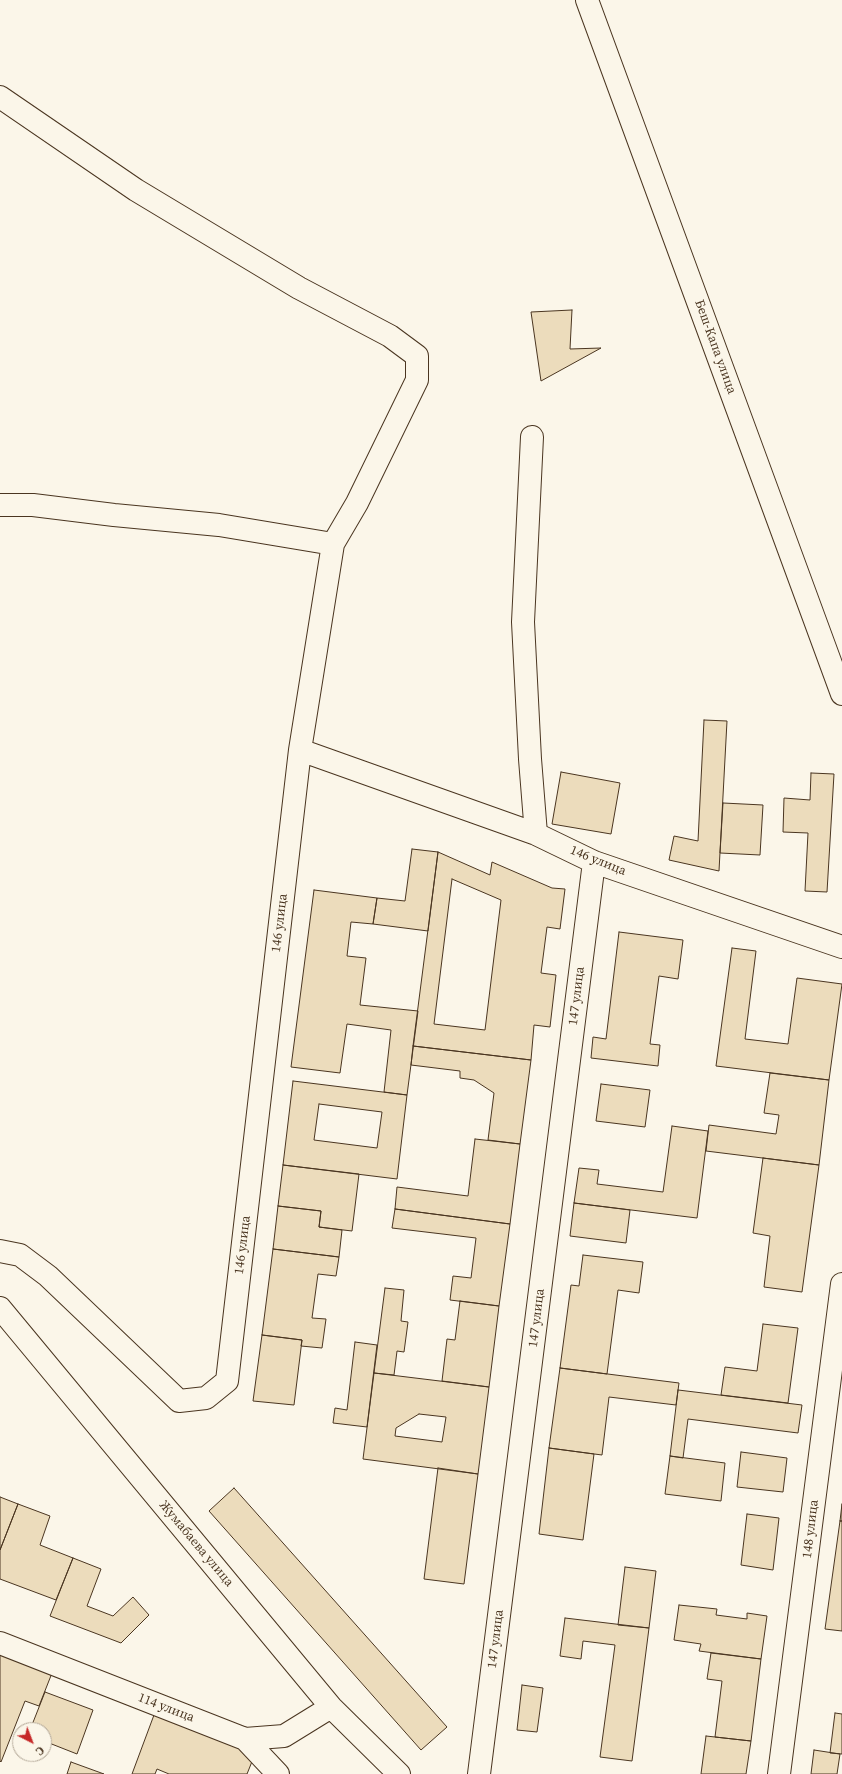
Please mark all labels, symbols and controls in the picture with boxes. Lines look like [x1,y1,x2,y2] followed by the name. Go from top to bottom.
[691,298,739,396] street label: Беш-Капа улица
[568,843,628,879] street label: 146 улица
[269,893,291,953] street label: 146 улица
[566,966,588,1026] street label: 147 улица
[232,1215,254,1275] street label: 146 улица
[526,1288,548,1348] street label: 147 улица
[155,1498,237,1590] street label: Жумабаева улица
[800,1499,822,1559] street label: 148 улица
[485,1609,507,1669] street label: 147 улица
[136,1690,196,1726] street label: 114 улица
[12,1722,52,1762] north arrow
[32,1743,47,1758] text: С

